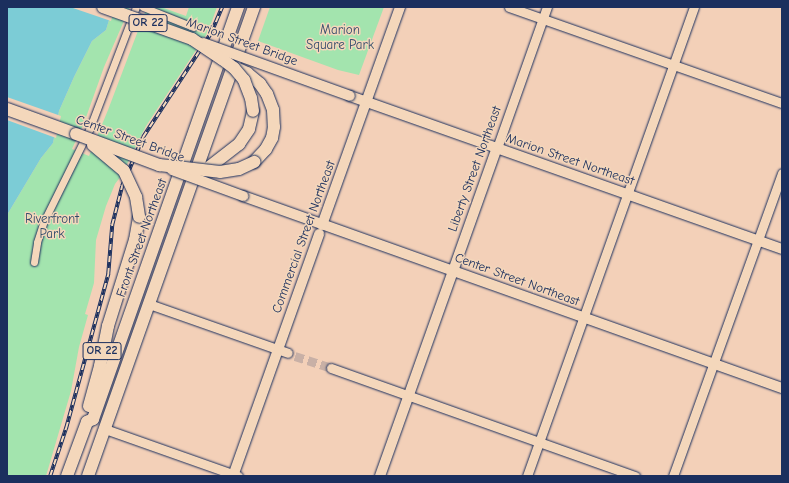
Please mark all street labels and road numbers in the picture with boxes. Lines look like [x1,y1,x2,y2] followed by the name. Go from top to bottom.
[128,13,168,33] road number: OR 22
[184,15,300,69] street label: Marion Street Bridge
[445,104,505,234] street label: Liberty Street Northeast
[74,112,186,166] street label: Center Street Bridge
[504,131,636,189] street label: Marion Street Northeast
[269,159,339,315] street label: Commercial Street Northeast
[113,177,171,299] street label: Front Street Northeast
[453,250,581,310] street label: Center Street Northeast
[82,341,122,361] road number: OR 22

